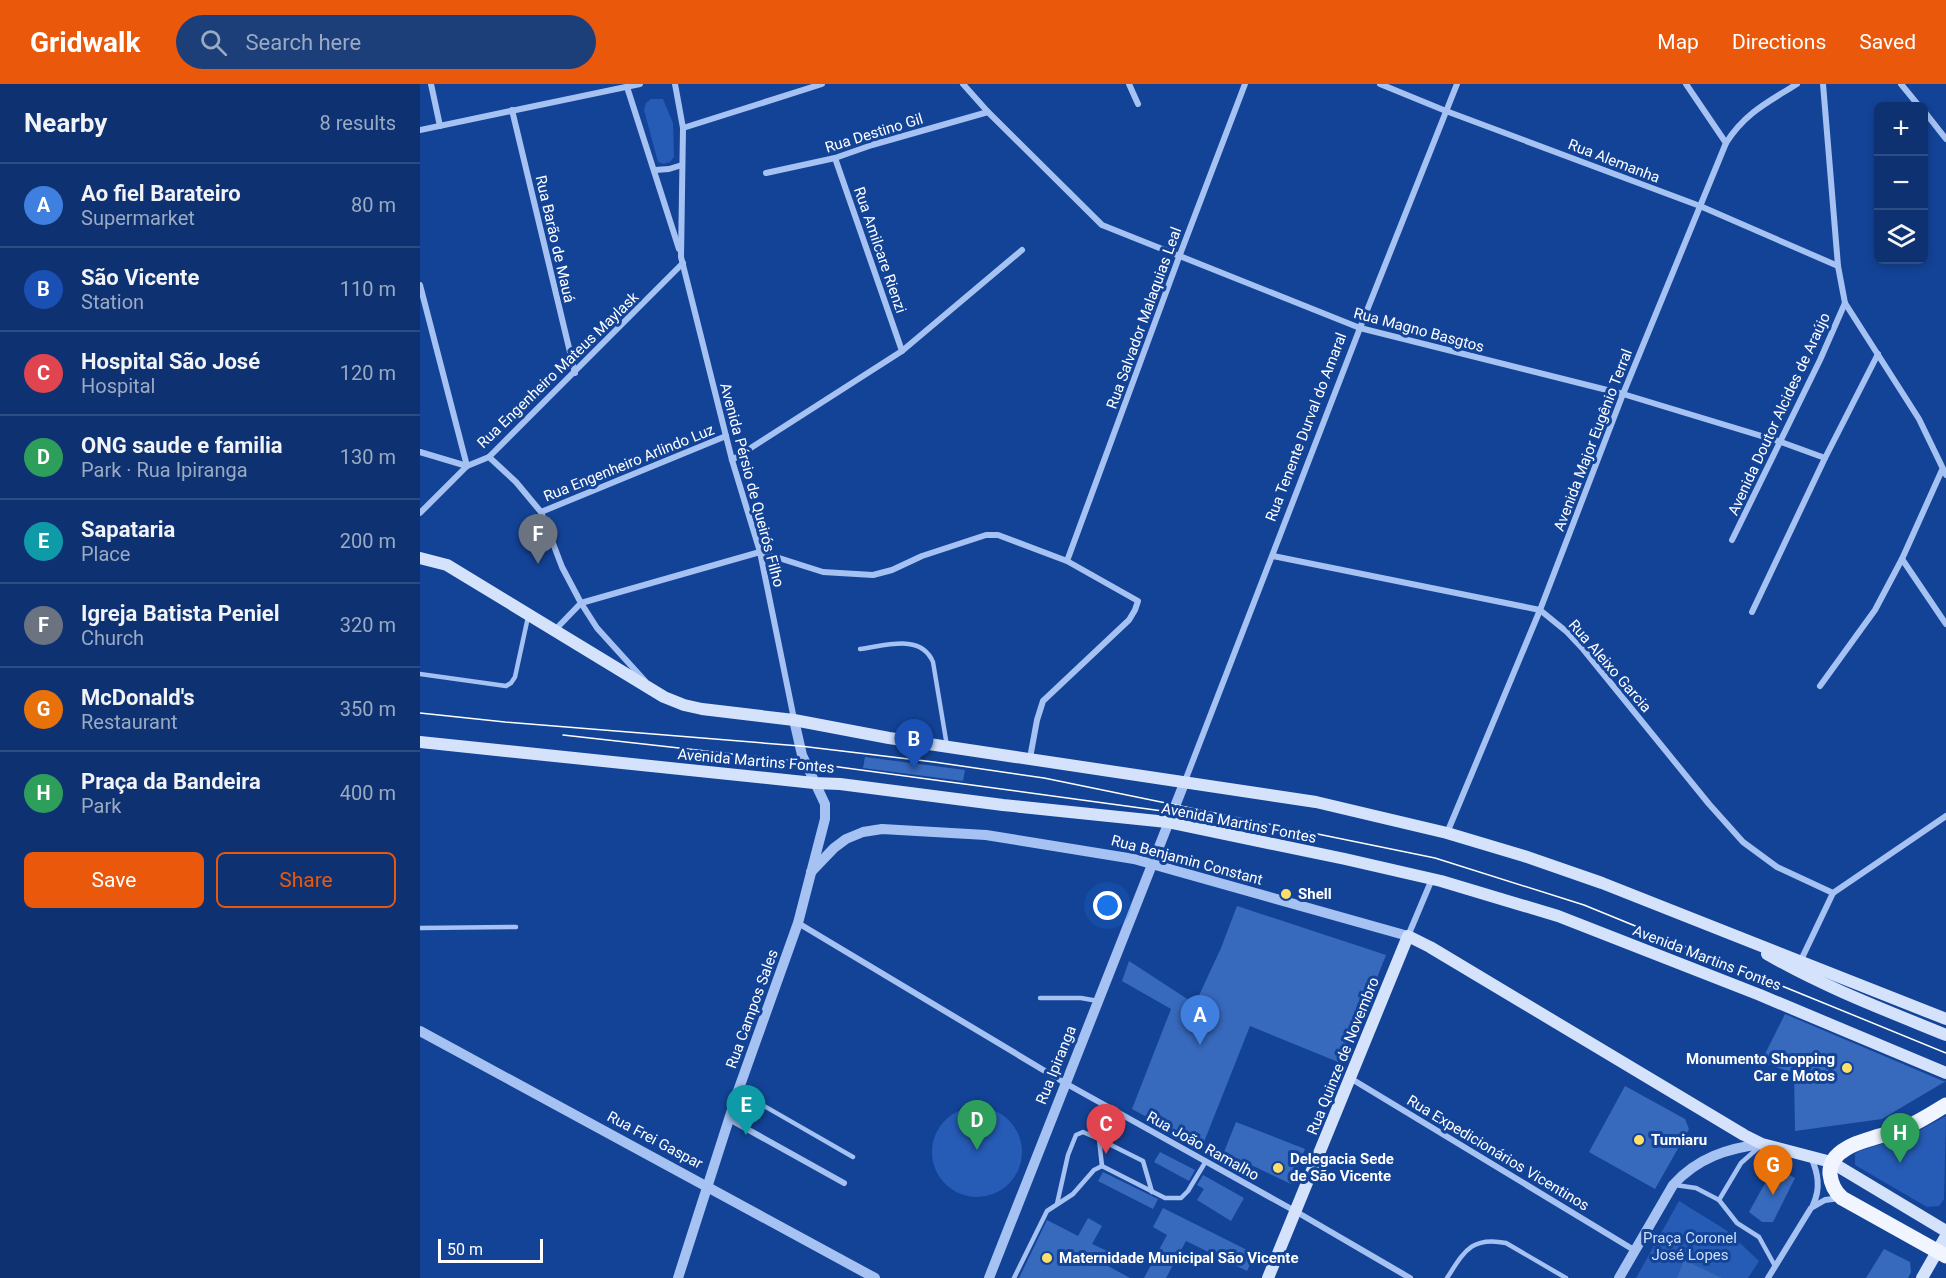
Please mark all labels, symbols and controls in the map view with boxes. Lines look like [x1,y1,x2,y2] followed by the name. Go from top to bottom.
[176,15,596,69] search box
[30,26,140,59] text: Gridwalk
[197,26,230,59] icon: search
[245,30,361,55] text: Search here
[1657,30,1699,54] text: Map
[1732,30,1826,54] text: Directions
[1859,30,1916,54] text: Saved
[1874,102,1928,264] map controls
[1874,102,1928,156] button: +
[24,108,107,138] text: Nearby
[823,110,925,156] street label: Rua Destino Gil
[320,111,396,135] text: 8 results
[1566,135,1662,187] street label: Rua Alemanha
[1874,156,1928,210] button: −
[532,174,578,304] street label: Rua Barão de Mauá
[81,181,241,206] text: Ao fiel Barateiro
[850,184,910,316] street label: Rua Amilcare Rienzi
[37,193,50,217] text: A
[351,193,396,217] text: 80 m
[81,206,195,230] text: Supermarket
[1874,210,1928,264] button: layers
[1103,225,1185,411] street label: Rua Salvador Malaquias Leal
[81,265,199,290] text: São Vicente
[37,277,50,301] text: B
[340,277,396,301] text: 110 m
[474,288,643,452] street label: Rua Engenheiro Mateus Maylask
[81,290,144,314] text: Station
[1352,304,1486,356] street label: Rua Magno Basgtos
[1724,310,1834,518] street label: Avenida Doutor Alcides de Araújo
[1262,330,1350,524] street label: Rua Tenente Durval do Amaral
[1550,346,1636,534] street label: Avenida Major Eugênio Terral
[81,349,260,374] text: Hospital São José
[37,361,50,385] text: C
[340,361,396,385] text: 120 m
[81,374,155,398] text: Hospital
[716,381,788,589] street label: Avenida Pérsio de Queirós Filho
[541,420,717,506] street label: Rua Engenheiro Arlindo Luz
[81,433,283,458] text: ONG saude e familia
[37,445,50,469] text: D
[340,445,396,469] text: 130 m
[81,458,248,482] text: Park · Rua Ipiranga
[518,514,558,564] pin: F
[81,517,175,542] text: Sapataria
[38,529,49,553] text: E
[340,529,396,553] text: 200 m
[81,542,130,566] text: Place
[81,601,280,626] text: Igreja Batista Peniel
[38,613,49,637] text: F
[340,613,396,637] text: 320 m
[1565,616,1655,716] street label: Rua Aleixo Garcia
[81,626,144,650] text: Church
[81,685,195,710] text: McDonald's
[37,697,50,721] text: G
[340,697,396,721] text: 350 m
[81,710,178,734] text: Restaurant
[894,720,934,769] pin: B
[677,745,835,777] street label: Avenida Martins Fontes
[81,769,261,794] text: Praça da Bandeira
[36,781,51,805] text: H
[340,781,396,805] text: 400 m
[81,794,121,818] text: Park
[1160,799,1318,847] street label: Avenida Martins Fontes
[1109,831,1265,889] street label: Rua Benjamin Constant
[24,852,204,908] button: Save
[216,852,396,908] button: Share
[1298,885,1332,903] place label: Shell
[1279,887,1293,901] marker: Shell
[1093,891,1122,920] your location
[1630,921,1784,995] street label: Avenida Martins Fontes
[722,947,782,1071] street label: Rua Campos Sales
[1303,975,1383,1137] street label: Rua Quinze de Novembro
[1180,996,1220,1045] pin: A
[1032,1023,1080,1107] street label: Rua Ipiranga
[1686,1050,1835,1085] place label: Monumento Shopping Car e Motos
[1840,1061,1854,1075] marker: Monumento Shopping Car e Motos
[726,1086,766,1135] pin: E
[1404,1091,1592,1215] street label: Rua Expedicionários Vicentinos
[958,1100,996,1150] pin: D
[1086,1104,1126,1154] pin: C
[604,1107,706,1173] street label: Rua Frei Gaspar
[1144,1108,1262,1184] street label: Rua João Ramalho
[1880,1114,1920,1163] pin: H
[1651,1131,1707,1149] place label: Tumiaru
[1632,1133,1646,1147] marker: Tumiaru
[1754,1146,1792,1195] pin: G
[1290,1150,1394,1185] place label: Delegacia Sede de São Vicente
[1271,1161,1285,1175] marker: Delegacia Sede de São Vicente
[1643,1229,1737,1264] park label: Praça Coronel José Lopes
[438,1236,543,1264] scale bar
[447,1240,483,1259] text: 50 m
[1059,1249,1299,1267] place label: Maternidade Municipal São Vicente
[1040,1251,1054,1265] marker: Maternidade Municipal São Vicente

